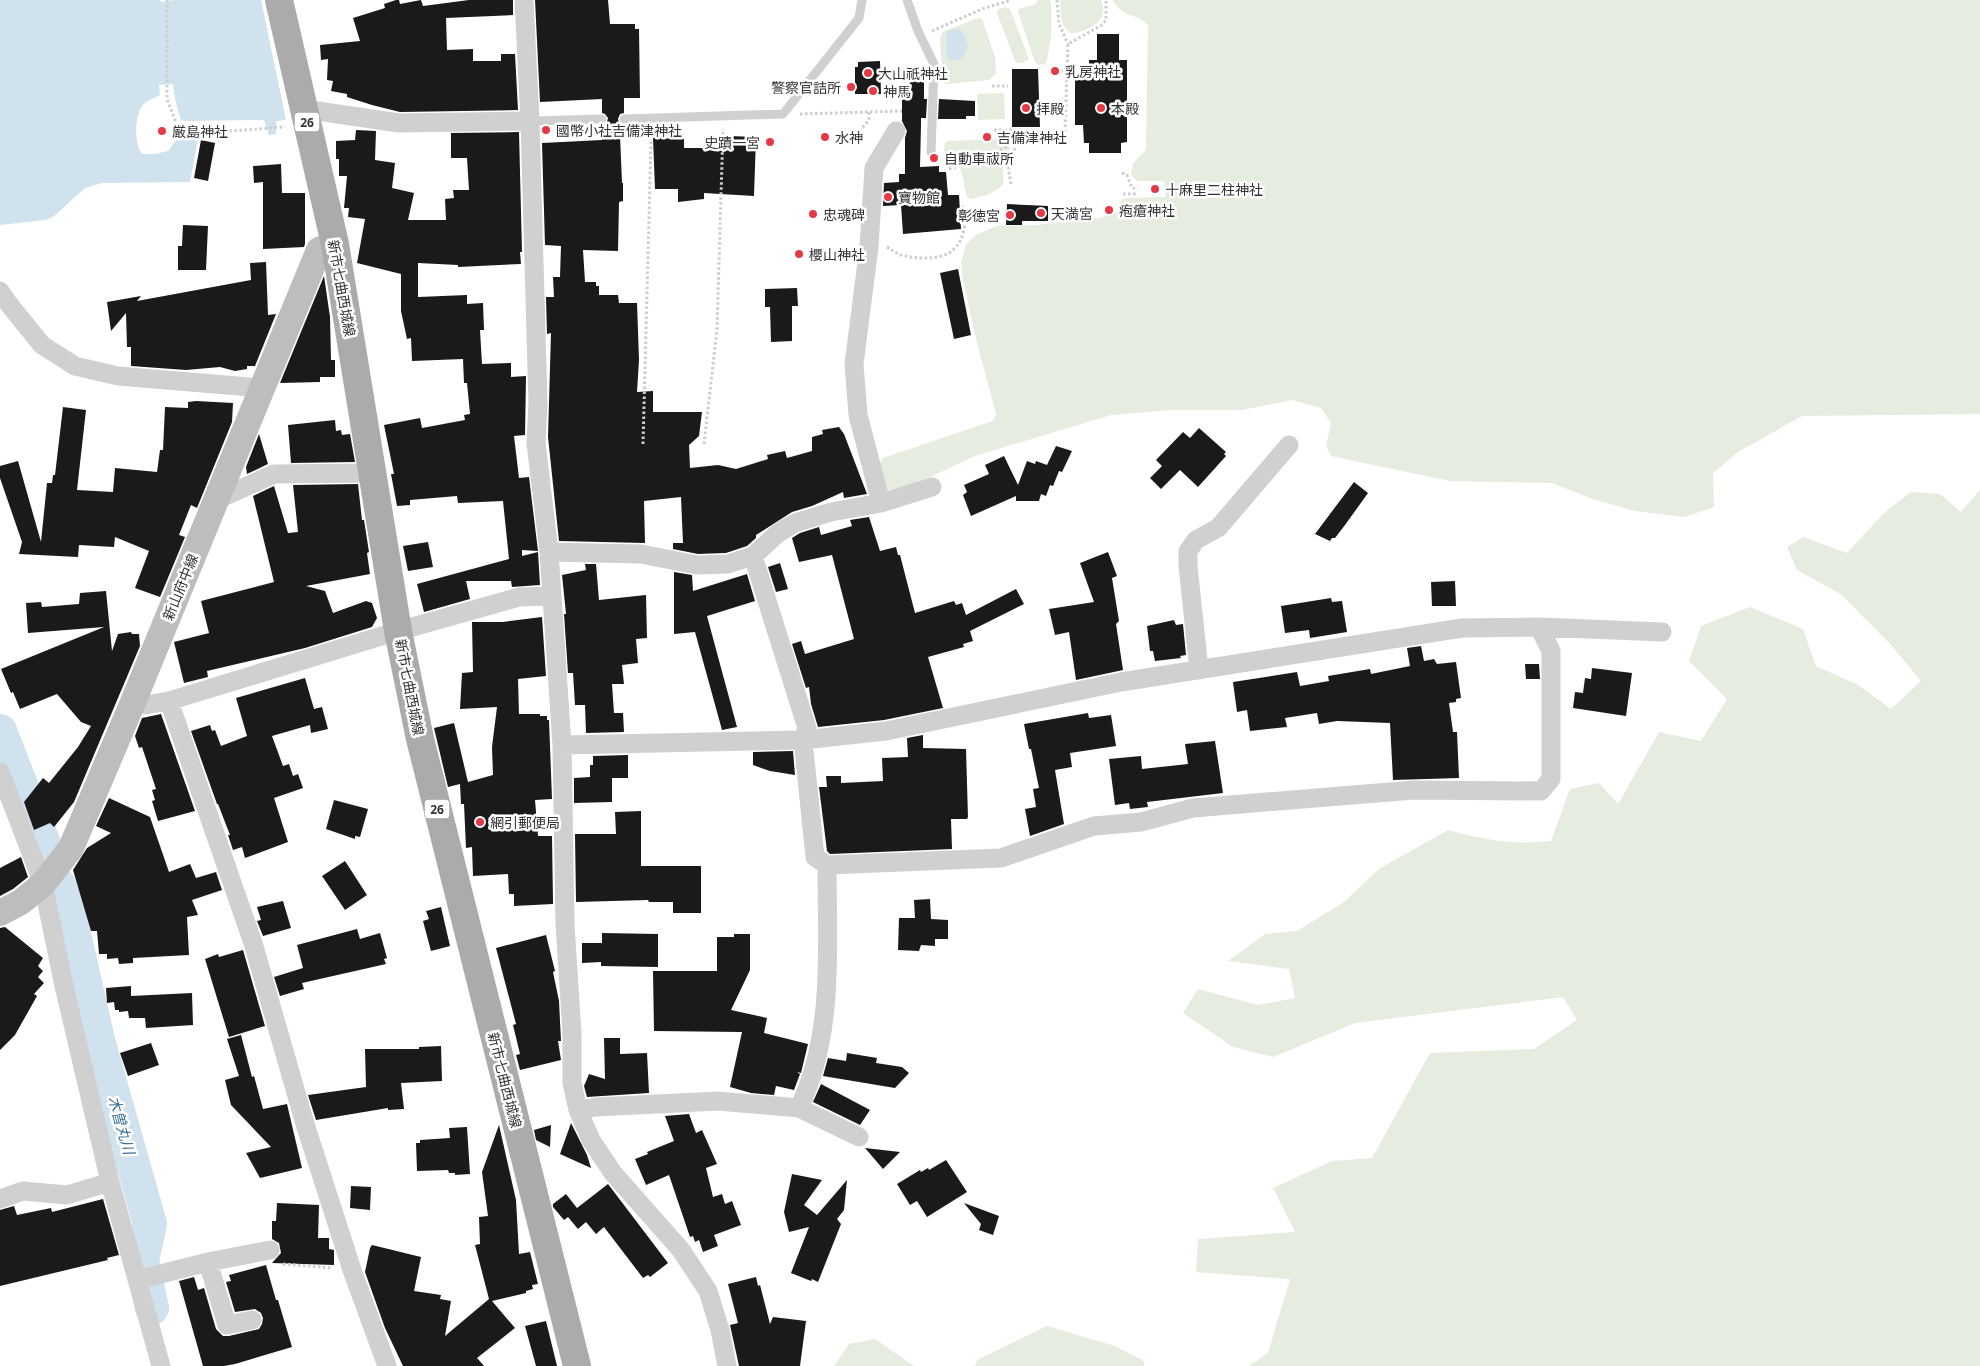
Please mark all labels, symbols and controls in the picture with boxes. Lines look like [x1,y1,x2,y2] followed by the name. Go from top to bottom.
[1065,62,1121,81] place label: 乳房神社
[878,64,948,83] place label: 大山祇神社
[1049,65,1061,77] marker: 乳房神社
[862,67,874,79] marker: 大山祇神社
[771,78,841,97] place label: 警察官詰所
[845,81,857,93] marker: 警察官詰所
[883,82,911,101] place label: 神馬
[867,85,879,97] marker: 神馬
[1036,99,1064,118] place label: 拝殿
[1111,99,1139,118] place label: 本殿
[1020,102,1032,114] marker: 拝殿
[1095,102,1107,114] marker: 本殿
[294,112,320,132] road number: 26
[556,121,682,140] place label: 國幣小社吉備津神社
[172,122,228,141] place label: 厳島神社
[540,124,552,136] marker: 國幣小社吉備津神社
[156,125,168,137] marker: 厳島神社
[835,128,863,147] place label: 水神
[997,128,1067,147] place label: 吉備津神社
[819,131,831,143] marker: 水神
[981,131,993,143] marker: 吉備津神社
[704,133,760,152] place label: 史蹟一宮
[764,136,776,148] marker: 史蹟一宮
[944,149,1014,168] place label: 自動車祓所
[928,152,940,164] marker: 自動車祓所
[1165,180,1263,199] place label: 十麻里二柱神社
[1149,183,1161,195] marker: 十麻里二柱神社
[898,188,940,207] place label: 寶物館
[882,191,894,203] marker: 寶物館
[1119,201,1175,220] place label: 疱瘡神社
[1051,204,1093,223] place label: 天満宮
[1103,204,1115,216] marker: 疱瘡神社
[823,205,865,224] place label: 忠魂碑
[958,206,1000,225] place label: 彰徳宮
[1035,207,1047,219] marker: 天満宮
[807,208,819,220] marker: 忠魂碑
[1004,209,1016,221] marker: 彰徳宮
[324,238,360,338] street label: 新市七曲西城線
[809,245,865,264] place label: 櫻山神社
[793,248,805,260] marker: 櫻山神社
[158,551,202,623] street label: 新山府中線
[391,637,429,737] street label: 新市七曲西城線
[424,800,450,819] road number: 26
[490,813,560,832] place label: 網引郵便局
[474,816,486,828] marker: 網引郵便局
[484,1030,526,1130] street label: 新市七曲西城線
[104,1093,140,1159] water label: 木曽丸川

